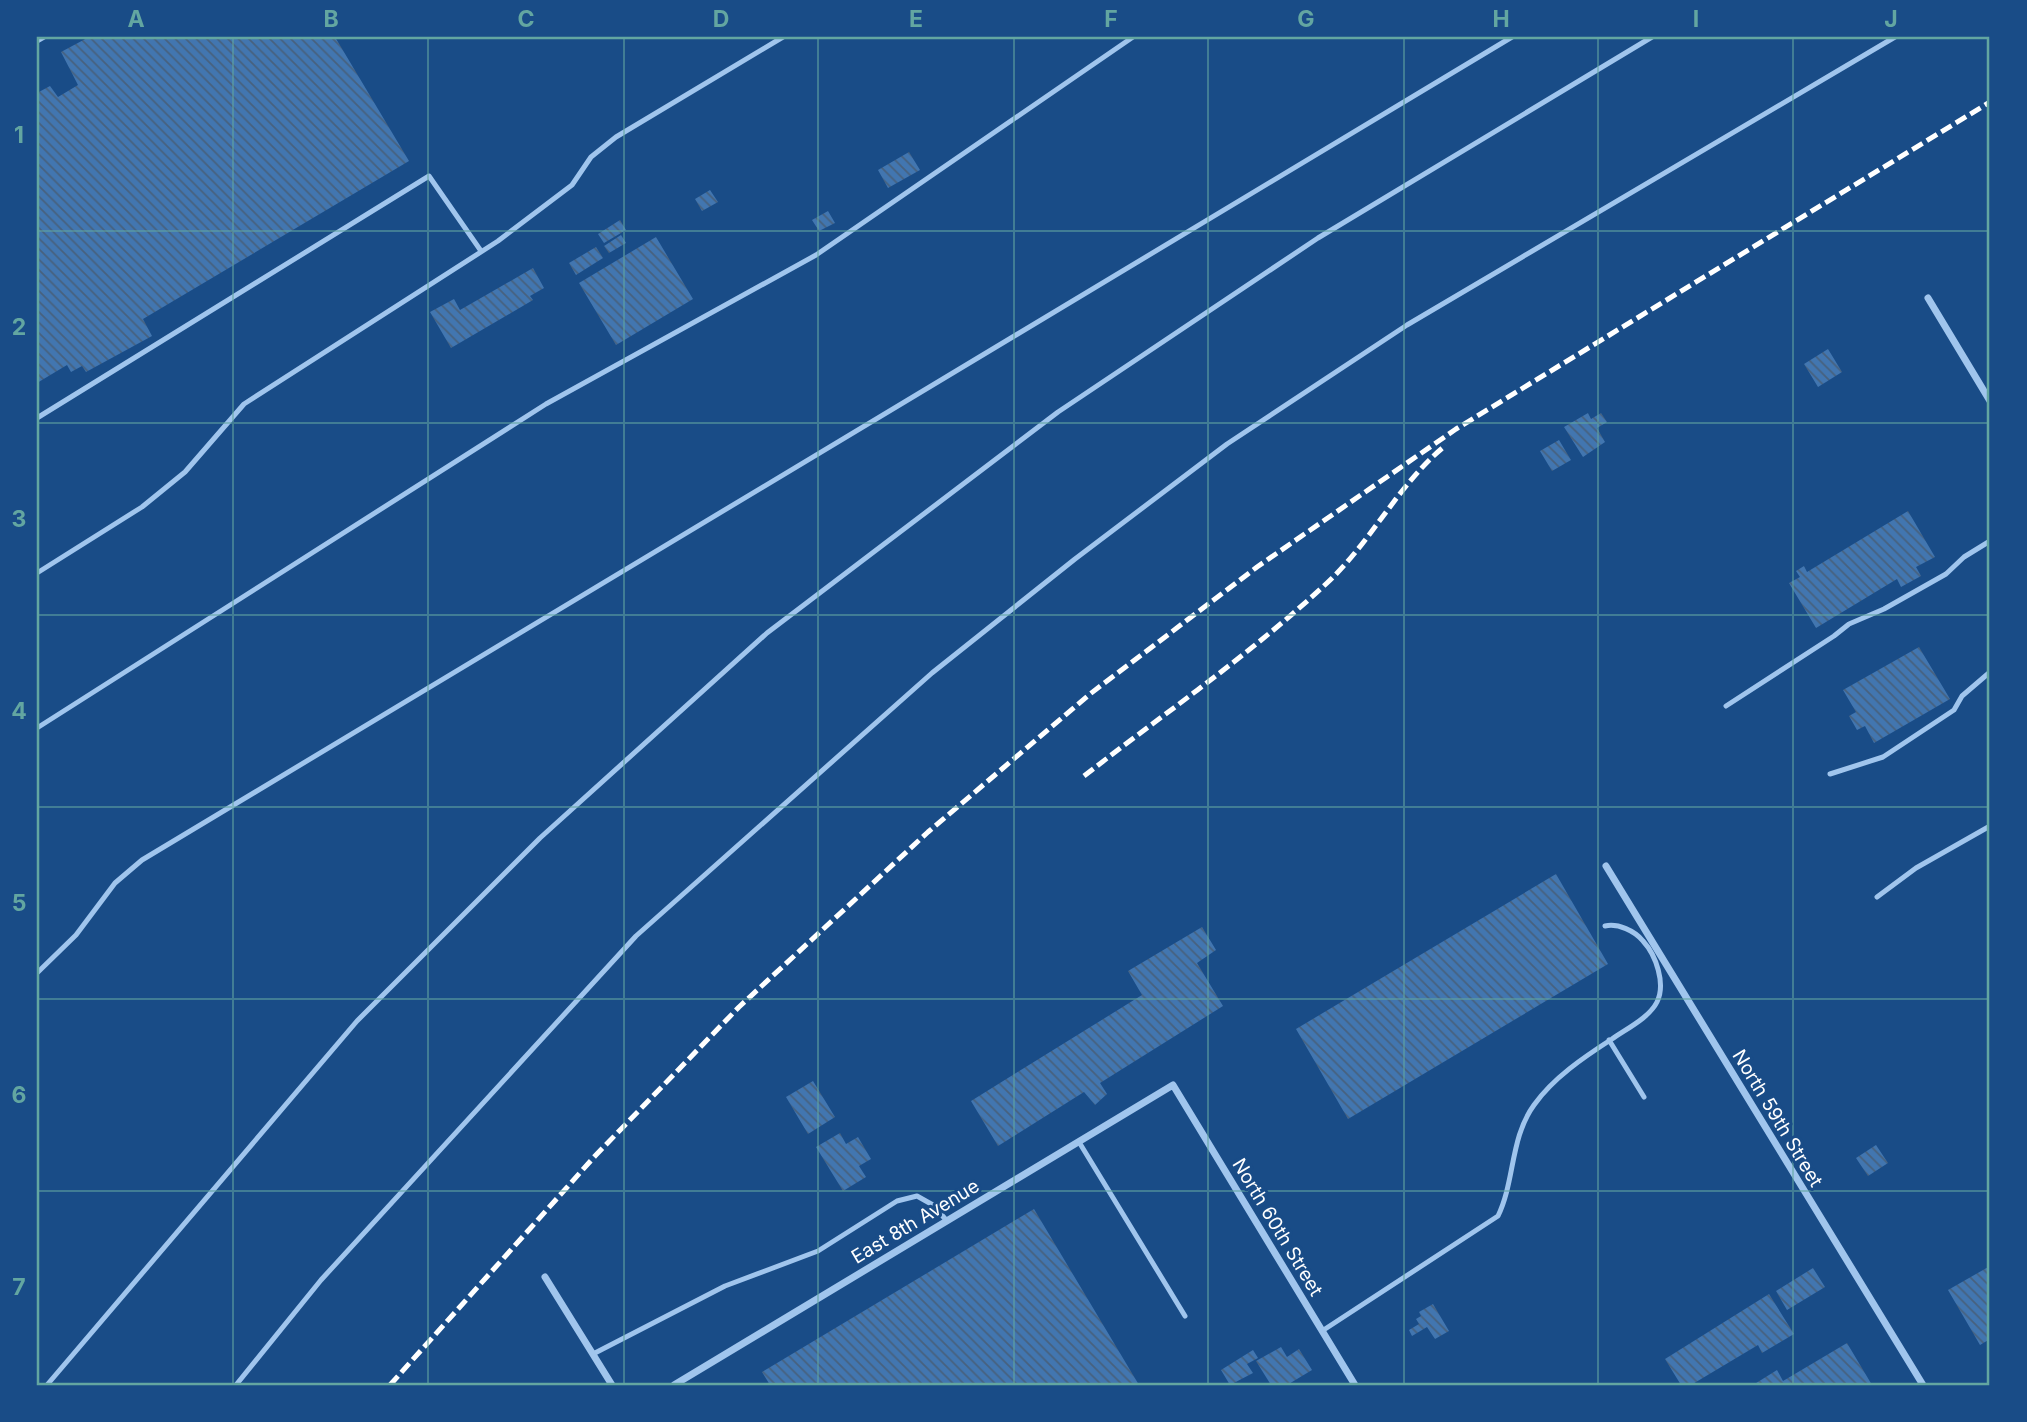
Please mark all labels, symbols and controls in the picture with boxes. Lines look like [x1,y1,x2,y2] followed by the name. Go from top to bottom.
[127,5,145,33] text: A
[323,5,339,33] text: B
[517,5,535,33] text: C
[713,5,729,33] text: D
[909,5,923,33] text: E
[1104,5,1118,33] text: F
[1297,5,1315,33] text: G
[1492,5,1510,33] text: H
[1693,5,1699,33] text: I
[1884,5,1898,33] text: J
[14,121,24,149] text: 1
[12,313,26,341] text: 2
[12,505,26,533] text: 3
[11,697,27,725] text: 4
[12,889,26,917] text: 5
[1728,1045,1828,1191] street label: North 59th Street
[12,1081,26,1109] text: 6
[1227,1154,1328,1300] street label: North 60th Street
[847,1174,983,1269] street label: East 8th Avenue
[12,1273,26,1301] text: 7

